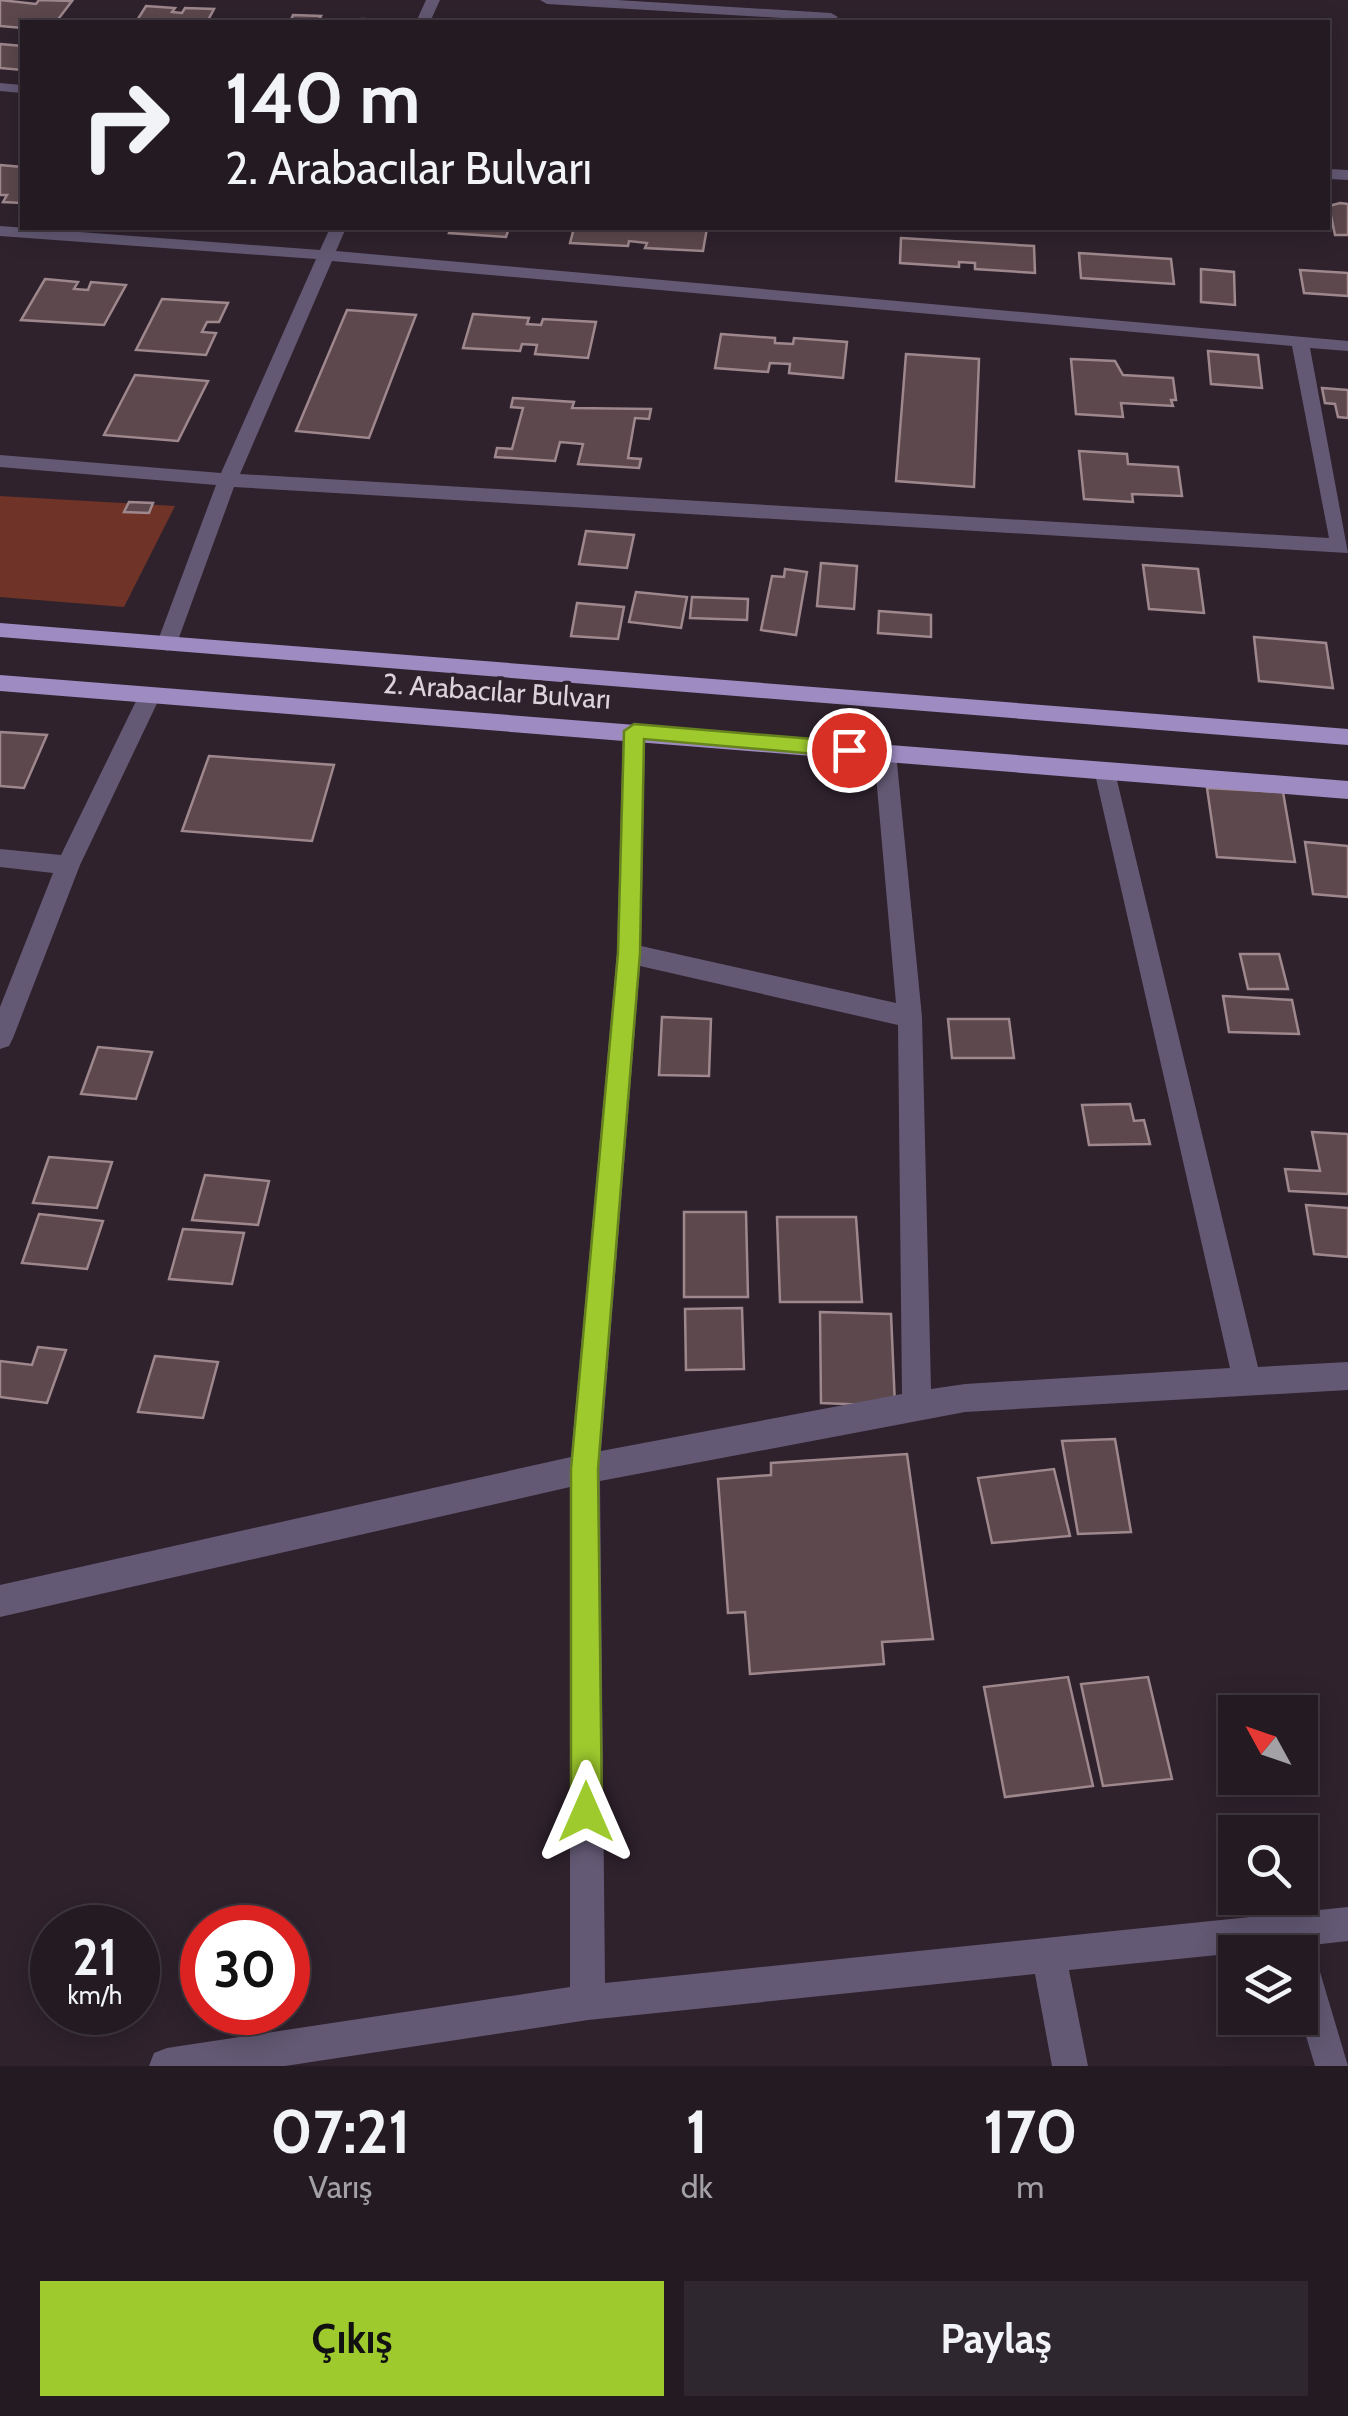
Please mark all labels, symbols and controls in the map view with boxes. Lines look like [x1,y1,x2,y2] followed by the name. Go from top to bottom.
[225,55,420,141] text: 140 m
[60,60,190,190] icon: right
[225,141,592,195] text: 2. Arabacılar Bulvarı
[382,666,612,716] street label: 2. Arabacılar Bulvarı
[807,708,892,793] pin
[822,723,877,778] icon: arrive
[1218,1695,1318,1795] north arrow
[1218,1695,1318,2035] map controls
[534,1760,638,1864] position arrow
[1218,1815,1318,1915] button: search
[180,1905,310,2035] speed limit sign: 30
[73,1927,117,1988] text: 21
[1218,1935,1318,2035] button: layers
[68,1980,122,2010] text: km/h
[270,2095,410,2168] text: 07:21
[686,2095,708,2168] text: 1
[983,2095,1078,2168] text: 170
[308,2167,372,2206] text: Varış
[681,2167,713,2206] text: dk
[1016,2167,1044,2206] text: m
[40,2281,664,2396] button: Çıkış
[684,2281,1308,2396] button: Paylaş

